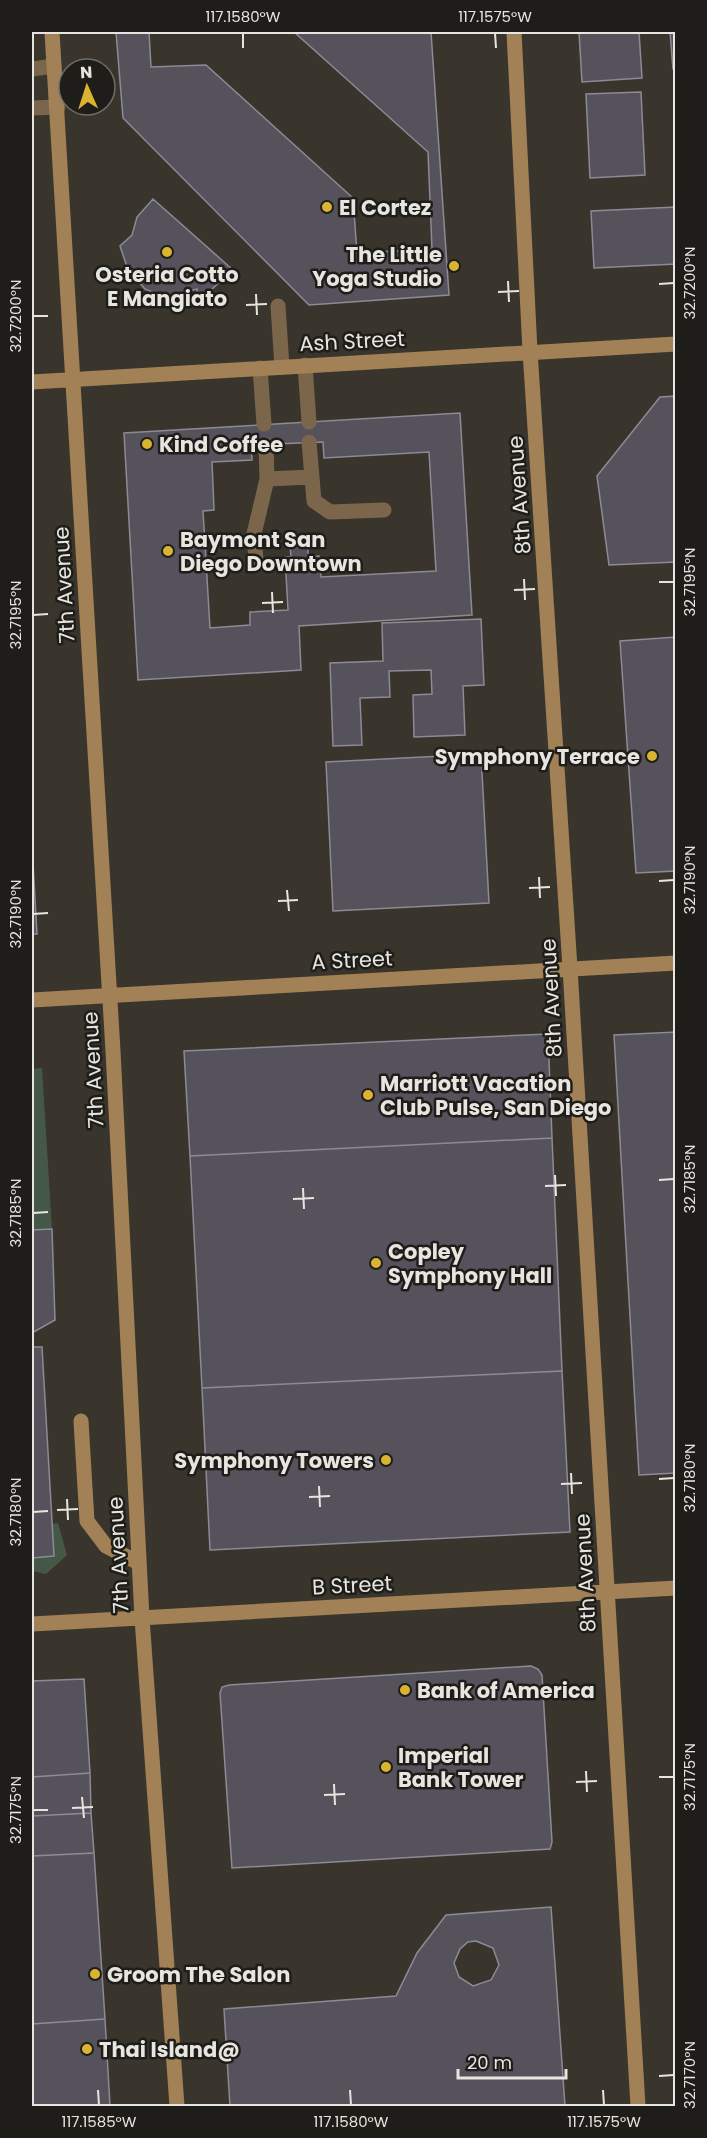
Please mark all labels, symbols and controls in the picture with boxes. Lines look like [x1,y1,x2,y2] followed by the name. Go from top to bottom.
[206,6,281,27] text: 117.1580°W
[458,6,532,27] text: 117.1575°W
[57,57,117,117] north arrow
[80,61,93,84] text: N
[339,193,431,222] place label: El Cortez
[320,200,334,214] marker: El Cortez
[312,240,442,293] place label: The Little Yoga Studio
[160,245,174,259] marker: Osteria Cotto E Mangiato
[679,247,700,319] text: 32.7200°N
[447,259,461,273] marker: The Little Yoga Studio
[95,260,239,313] place label: Osteria Cotto E Mangiato
[5,280,26,352] text: 32.7200°N
[298,324,406,358] street label: Ash Street
[159,430,283,459] place label: Kind Coffee
[500,435,538,555] street label: 8th Avenue
[140,437,154,451] marker: Kind Coffee
[180,525,362,578] place label: Baymont San Diego Downtown
[46,526,82,644] street label: 7th Avenue
[161,544,175,558] marker: Baymont San Diego Downtown
[679,547,700,617] text: 32.7195°N
[5,580,26,650] text: 32.7195°N
[435,742,640,771] place label: Symphony Terrace
[645,749,659,763] marker: Symphony Terrace
[679,845,700,915] text: 32.7190°N
[5,879,26,949] text: 32.7190°N
[533,938,569,1058] street label: 8th Avenue
[311,943,393,977] street label: A Street
[75,1011,111,1129] street label: 7th Avenue
[380,1069,611,1122] place label: Marriott Vacation Club Pulse, San Diego
[361,1088,375,1102] marker: Marriott Vacation Club Pulse, San Diego
[679,1144,700,1214] text: 32.7185°N
[5,1178,26,1248] text: 32.7185°N
[388,1237,552,1290] place label: Copley Symphony Hall
[369,1256,383,1270] marker: Copley Symphony Hall
[679,1443,700,1513] text: 32.7180°N
[174,1446,374,1475] place label: Symphony Towers
[379,1453,393,1467] marker: Symphony Towers
[5,1477,26,1547] text: 32.7180°N
[100,1496,136,1614] street label: 7th Avenue
[567,1513,603,1633] street label: 8th Avenue
[311,1568,393,1602] street label: B Street
[417,1676,595,1705] place label: Bank of America
[398,1683,412,1697] marker: Bank of America
[398,1741,524,1794] place label: Imperial Bank Tower
[679,1743,700,1811] text: 32.7175°N
[379,1760,393,1774] marker: Imperial Bank Tower
[5,1776,26,1844] text: 32.7175°N
[107,1960,290,1989] place label: Groom The Salon
[88,1967,102,1981] marker: Groom The Salon
[99,2035,240,2064] place label: Thai Island@
[679,2041,700,2109] text: 32.7170°N
[80,2042,94,2056] marker: Thai Island@
[458,2042,566,2080] scale bar
[467,2050,512,2075] text: 20 m
[62,2111,137,2132] text: 117.1585°W
[314,2111,389,2132] text: 117.1580°W
[567,2111,641,2132] text: 117.1575°W

